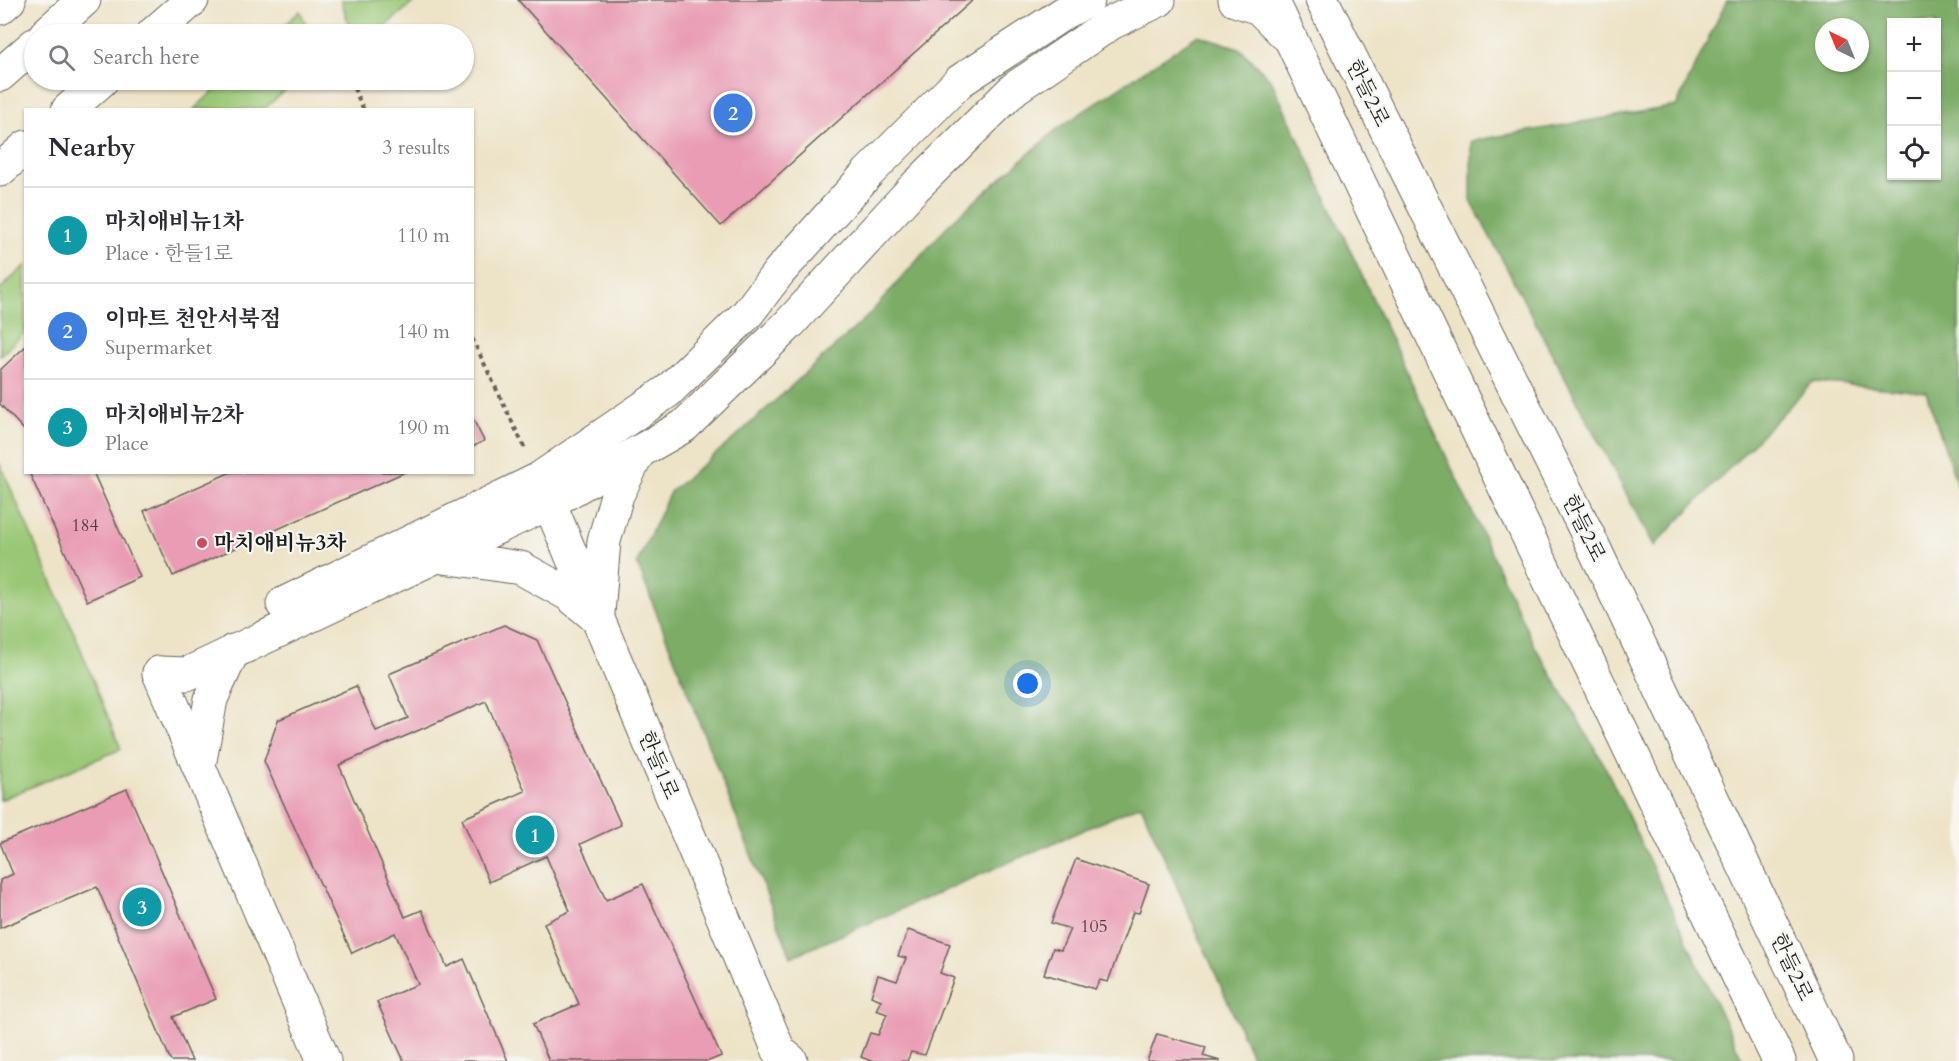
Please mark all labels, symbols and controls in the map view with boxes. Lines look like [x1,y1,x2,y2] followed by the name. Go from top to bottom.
[1815,18,1869,72] north arrow
[1887,18,1941,180] map controls
[1887,18,1941,72] button: +
[24,24,474,90] search box
[45,41,78,74] icon: search
[93,42,200,72] text: Search here
[1339,55,1396,132] street label: 한들2로
[1887,72,1941,126] button: −
[714,90,752,136] pin: 2
[1887,126,1941,180] button: locate
[48,130,136,165] text: Nearby
[382,134,450,161] text: 3 results
[105,207,244,237] text: 마치애비뉴1차
[62,222,73,249] text: 1
[397,222,450,249] text: 110 m
[105,240,233,267] text: Place · 한들1로
[105,304,281,334] text: 이마트 천안서북점
[62,318,73,345] text: 2
[397,318,450,345] text: 140 m
[105,334,212,361] text: Supermarket
[105,400,244,430] text: 마치애비뉴2차
[62,414,73,441] text: 3
[397,414,450,441] text: 190 m
[105,430,149,457] text: Place
[1555,490,1612,567] street label: 한들2로
[71,513,99,538] house number: 184
[214,529,347,558] place label: 마치애비뉴3차
[195,536,209,550] marker: 마치애비뉴3차
[1013,669,1042,698] your location
[631,727,686,804] street label: 한들1로
[516,812,554,858] pin: 1
[122,884,162,930] pin: 3
[1080,914,1108,939] house number: 105
[1763,929,1820,1006] street label: 한들2로

